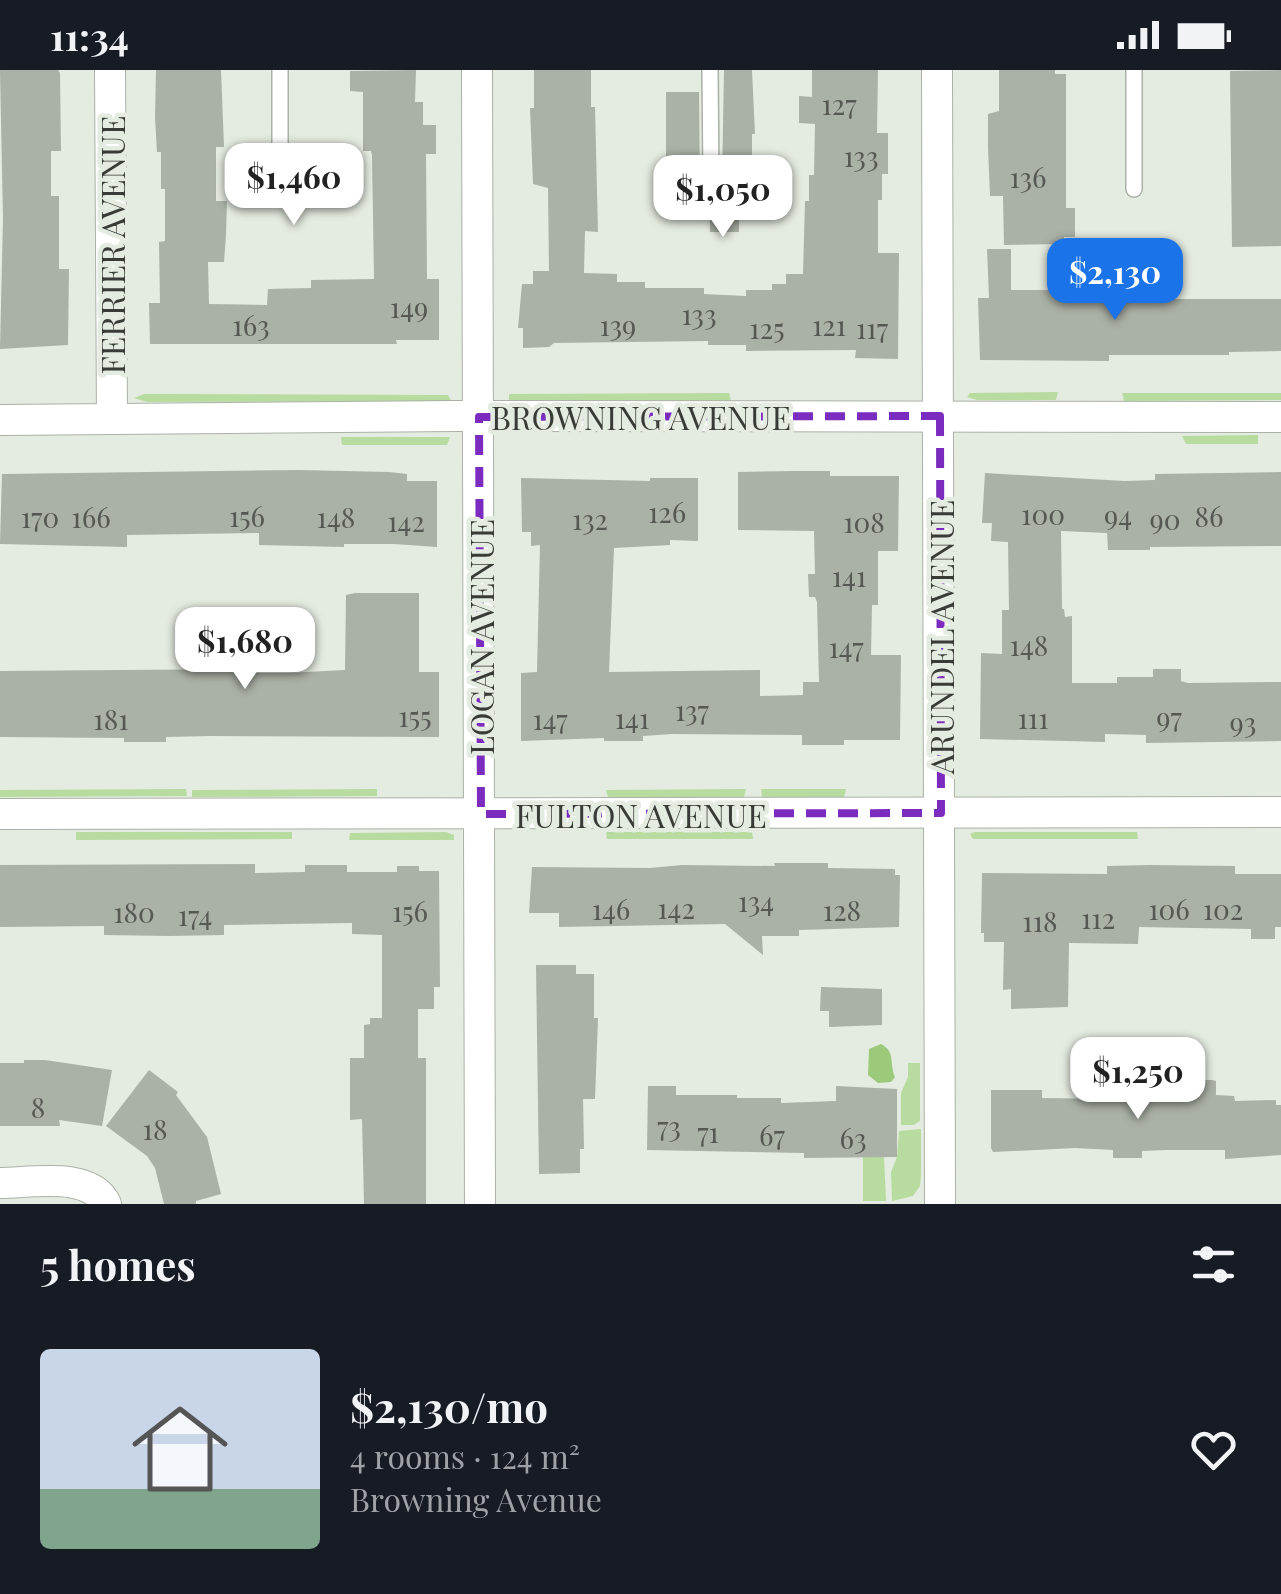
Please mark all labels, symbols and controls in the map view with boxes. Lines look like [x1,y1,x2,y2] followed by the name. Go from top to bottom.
[50,10,129,61] text: 11:34
[821,85,857,122] house number: 127
[90,116,133,374] street label: FERRIER AVENUE
[843,137,879,174] house number: 133
[213,143,375,228] pin: $1,460
[247,154,341,197] text: $1,460
[642,155,804,240] pin: $1,050
[1010,158,1047,195] house number: 136
[675,166,771,209] text: $1,050
[1034,238,1196,323] pin: $2,130
[1069,249,1161,292] text: $2,130
[390,288,428,325] house number: 149
[681,295,717,332] house number: 133
[232,306,270,343] house number: 163
[600,306,636,343] house number: 139
[812,306,846,343] house number: 121
[749,309,785,346] house number: 125
[856,309,889,346] house number: 117
[491,395,791,438] street label: BROWNING AVENUE
[648,493,686,530] house number: 126
[1021,495,1065,532] house number: 100
[1104,496,1132,533] house number: 94
[229,497,265,534] house number: 156
[1194,497,1224,534] house number: 86
[21,498,59,535] house number: 170
[71,498,111,535] house number: 166
[317,498,355,535] house number: 148
[572,500,608,537] house number: 132
[919,500,962,775] street label: ARUNDEL AVENUE
[1149,500,1181,537] house number: 90
[387,502,425,539] house number: 142
[843,503,885,540] house number: 108
[459,519,502,755] street label: LOGAN AVENUE
[832,557,866,594] house number: 141
[164,607,326,692] pin: $1,680
[197,618,293,661] text: $1,680
[1010,626,1048,663] house number: 148
[828,628,864,665] house number: 147
[675,691,710,728] house number: 137
[398,697,432,734] house number: 155
[1156,698,1182,735] house number: 97
[615,699,649,736] house number: 141
[1017,699,1049,736] house number: 111
[93,700,129,737] house number: 181
[532,700,568,737] house number: 147
[1230,703,1256,740] house number: 93
[515,793,767,836] street label: FULTON AVENUE
[738,882,774,919] house number: 134
[657,889,695,926] house number: 142
[592,890,630,927] house number: 146
[1148,890,1190,927] house number: 106
[1203,890,1243,927] house number: 102
[823,891,861,928] house number: 128
[392,892,428,929] house number: 156
[113,893,155,930] house number: 180
[178,896,212,933] house number: 174
[1081,899,1115,936] house number: 112
[1022,902,1058,939] house number: 118
[1057,1037,1219,1122] pin: $1,250
[1092,1048,1184,1091] text: $1,250
[31,1088,45,1125] house number: 8
[657,1107,681,1144] house number: 73
[143,1110,167,1147] house number: 18
[697,1113,719,1150] house number: 71
[759,1116,786,1153] house number: 67
[839,1119,867,1156] house number: 63
[40,1236,196,1292] text: 5 homes
[1186,1237,1241,1292] icon: filters
[350,1378,548,1434] text: $2,130/mo
[120,1389,240,1509] icon: home
[1186,1422,1241,1477] icon: heart
[350,1434,580,1477] text: 4 rooms · 124 m²
[350,1477,602,1520] text: Browning Avenue

